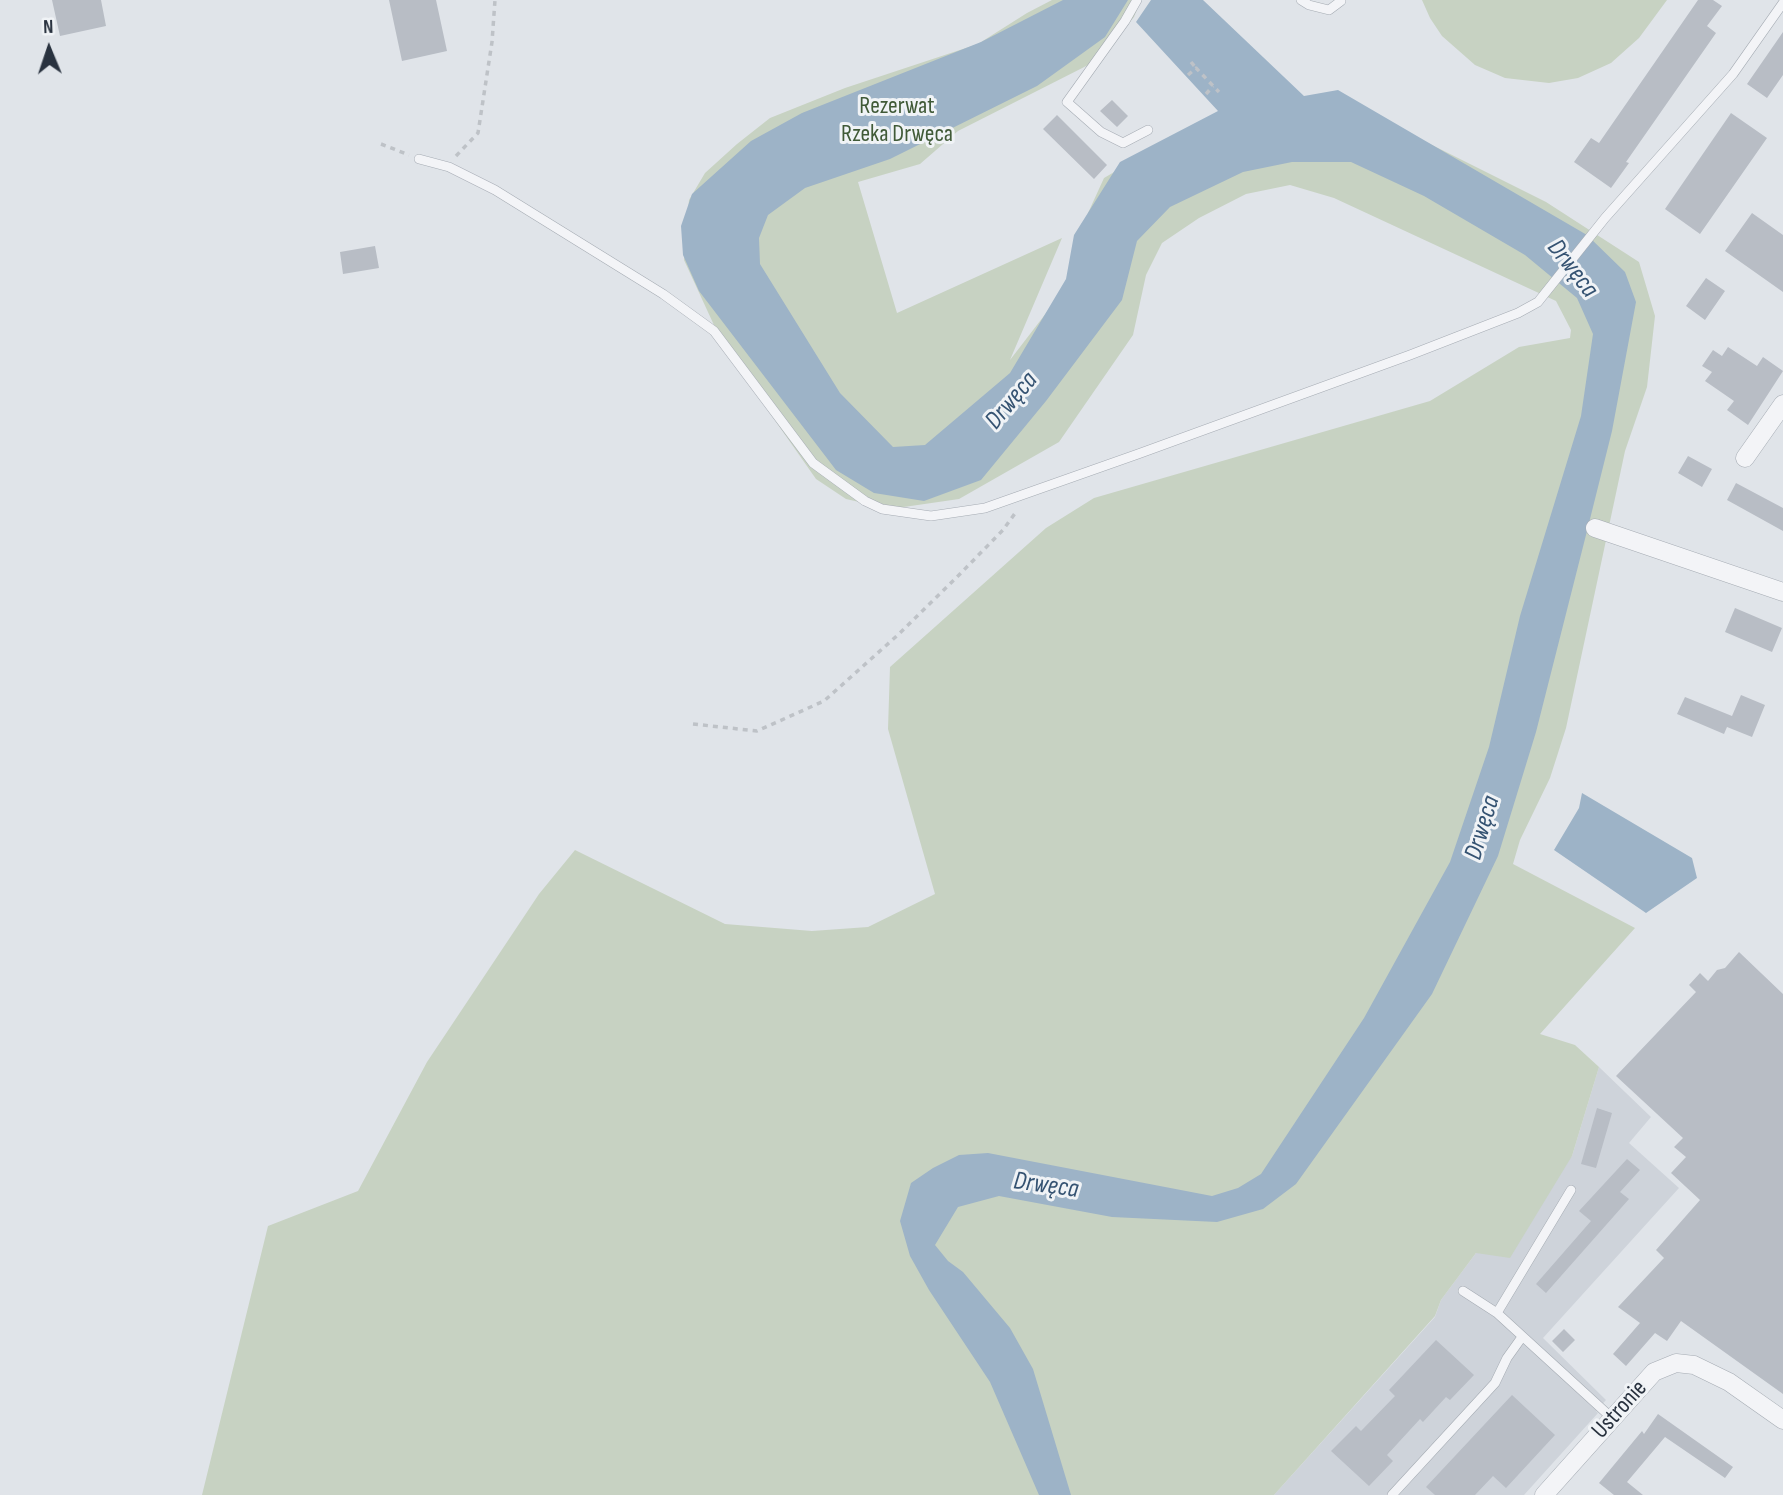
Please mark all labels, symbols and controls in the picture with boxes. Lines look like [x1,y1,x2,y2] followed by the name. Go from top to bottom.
[14,14,84,84] north arrow
[43,16,54,39] text: N
[841,93,953,149] park label: Rezerwat Rzeka Drwęca
[1540,234,1604,304] water label: Drwęca
[979,366,1045,436] water label: Drwęca
[1459,792,1507,864] water label: Drwęca
[1012,1166,1080,1206] water label: Drwęca
[1586,1375,1654,1445] street label: Ustronie

